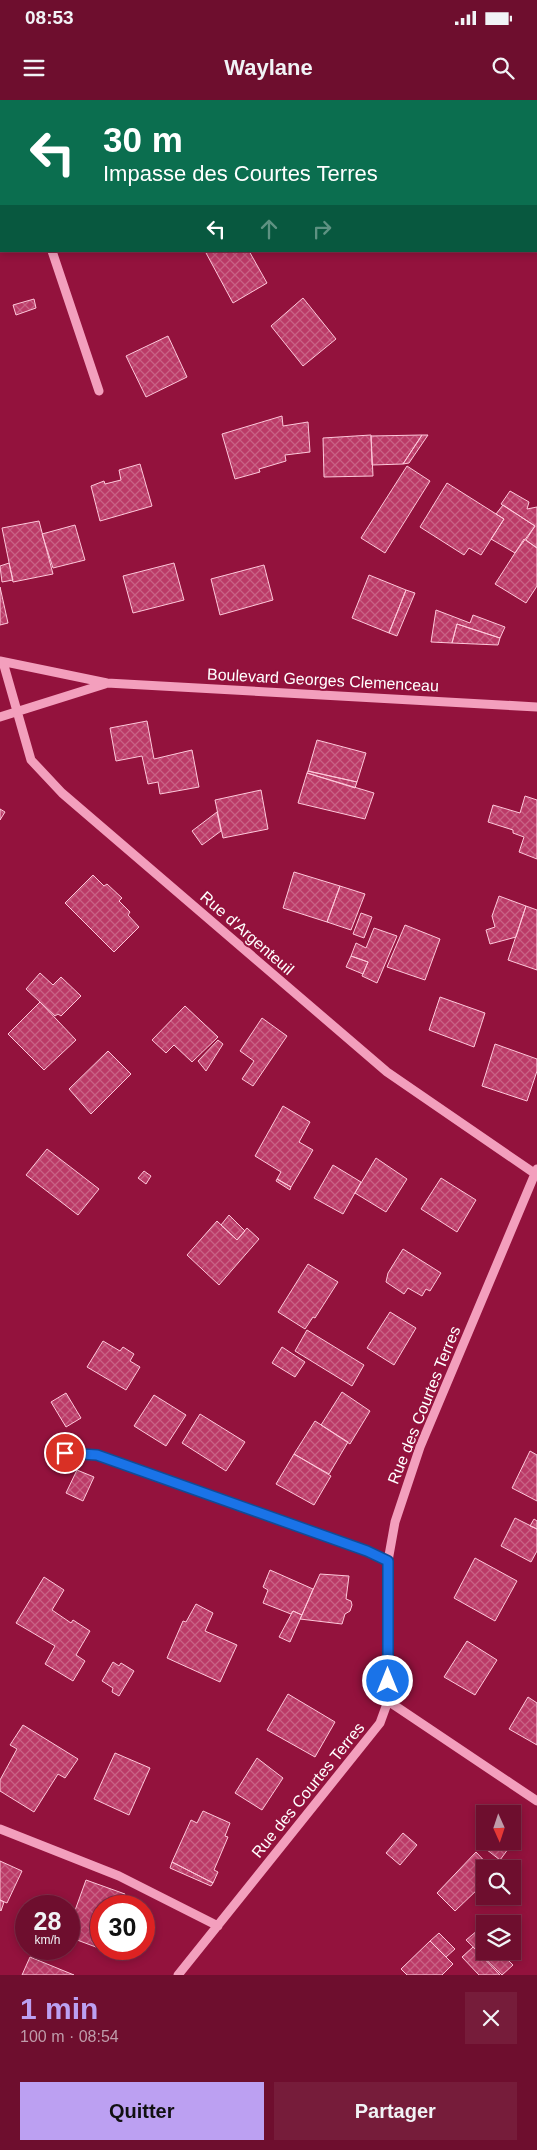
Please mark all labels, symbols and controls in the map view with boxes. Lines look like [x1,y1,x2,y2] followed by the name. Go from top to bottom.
[25,7,74,28] text: 08:53
[20,54,48,82] icon: menu
[489,54,517,82] icon: search
[224,55,313,80] text: Waylane
[20,120,85,185] icon: left
[103,120,183,159] text: 30 m
[103,161,378,186] text: Impasse des Courtes Terres
[202,215,230,243] icon: left
[255,215,283,243] icon: ahead
[308,215,336,243] icon: right
[207,665,439,695] street label: Boulevard Georges Clemenceau
[197,888,297,978] street label: Rue d'Argenteuil
[385,1324,463,1486] street label: Rue des Courtes Terres
[44,1432,86,1474] pin
[51,1439,79,1467] icon: arrive
[361,1654,413,1706] position arrow
[248,1719,368,1861] street label: Rue des Courtes Terres
[476,1805,521,1850] north arrow
[476,1805,521,1960] map controls
[476,1860,521,1905] button: search
[90,1895,155,1960] speed limit sign: 30
[34,1907,61,1935] text: 28
[476,1915,521,1960] button: layers
[34,1933,61,1947] text: km/h
[20,1992,98,2025] text: 1 min
[465,1992,517,2044] button: close
[20,2028,119,2045] text: 100 m · 08:54
[20,2082,264,2140] button: Quitter
[274,2082,517,2140] button: Partager

